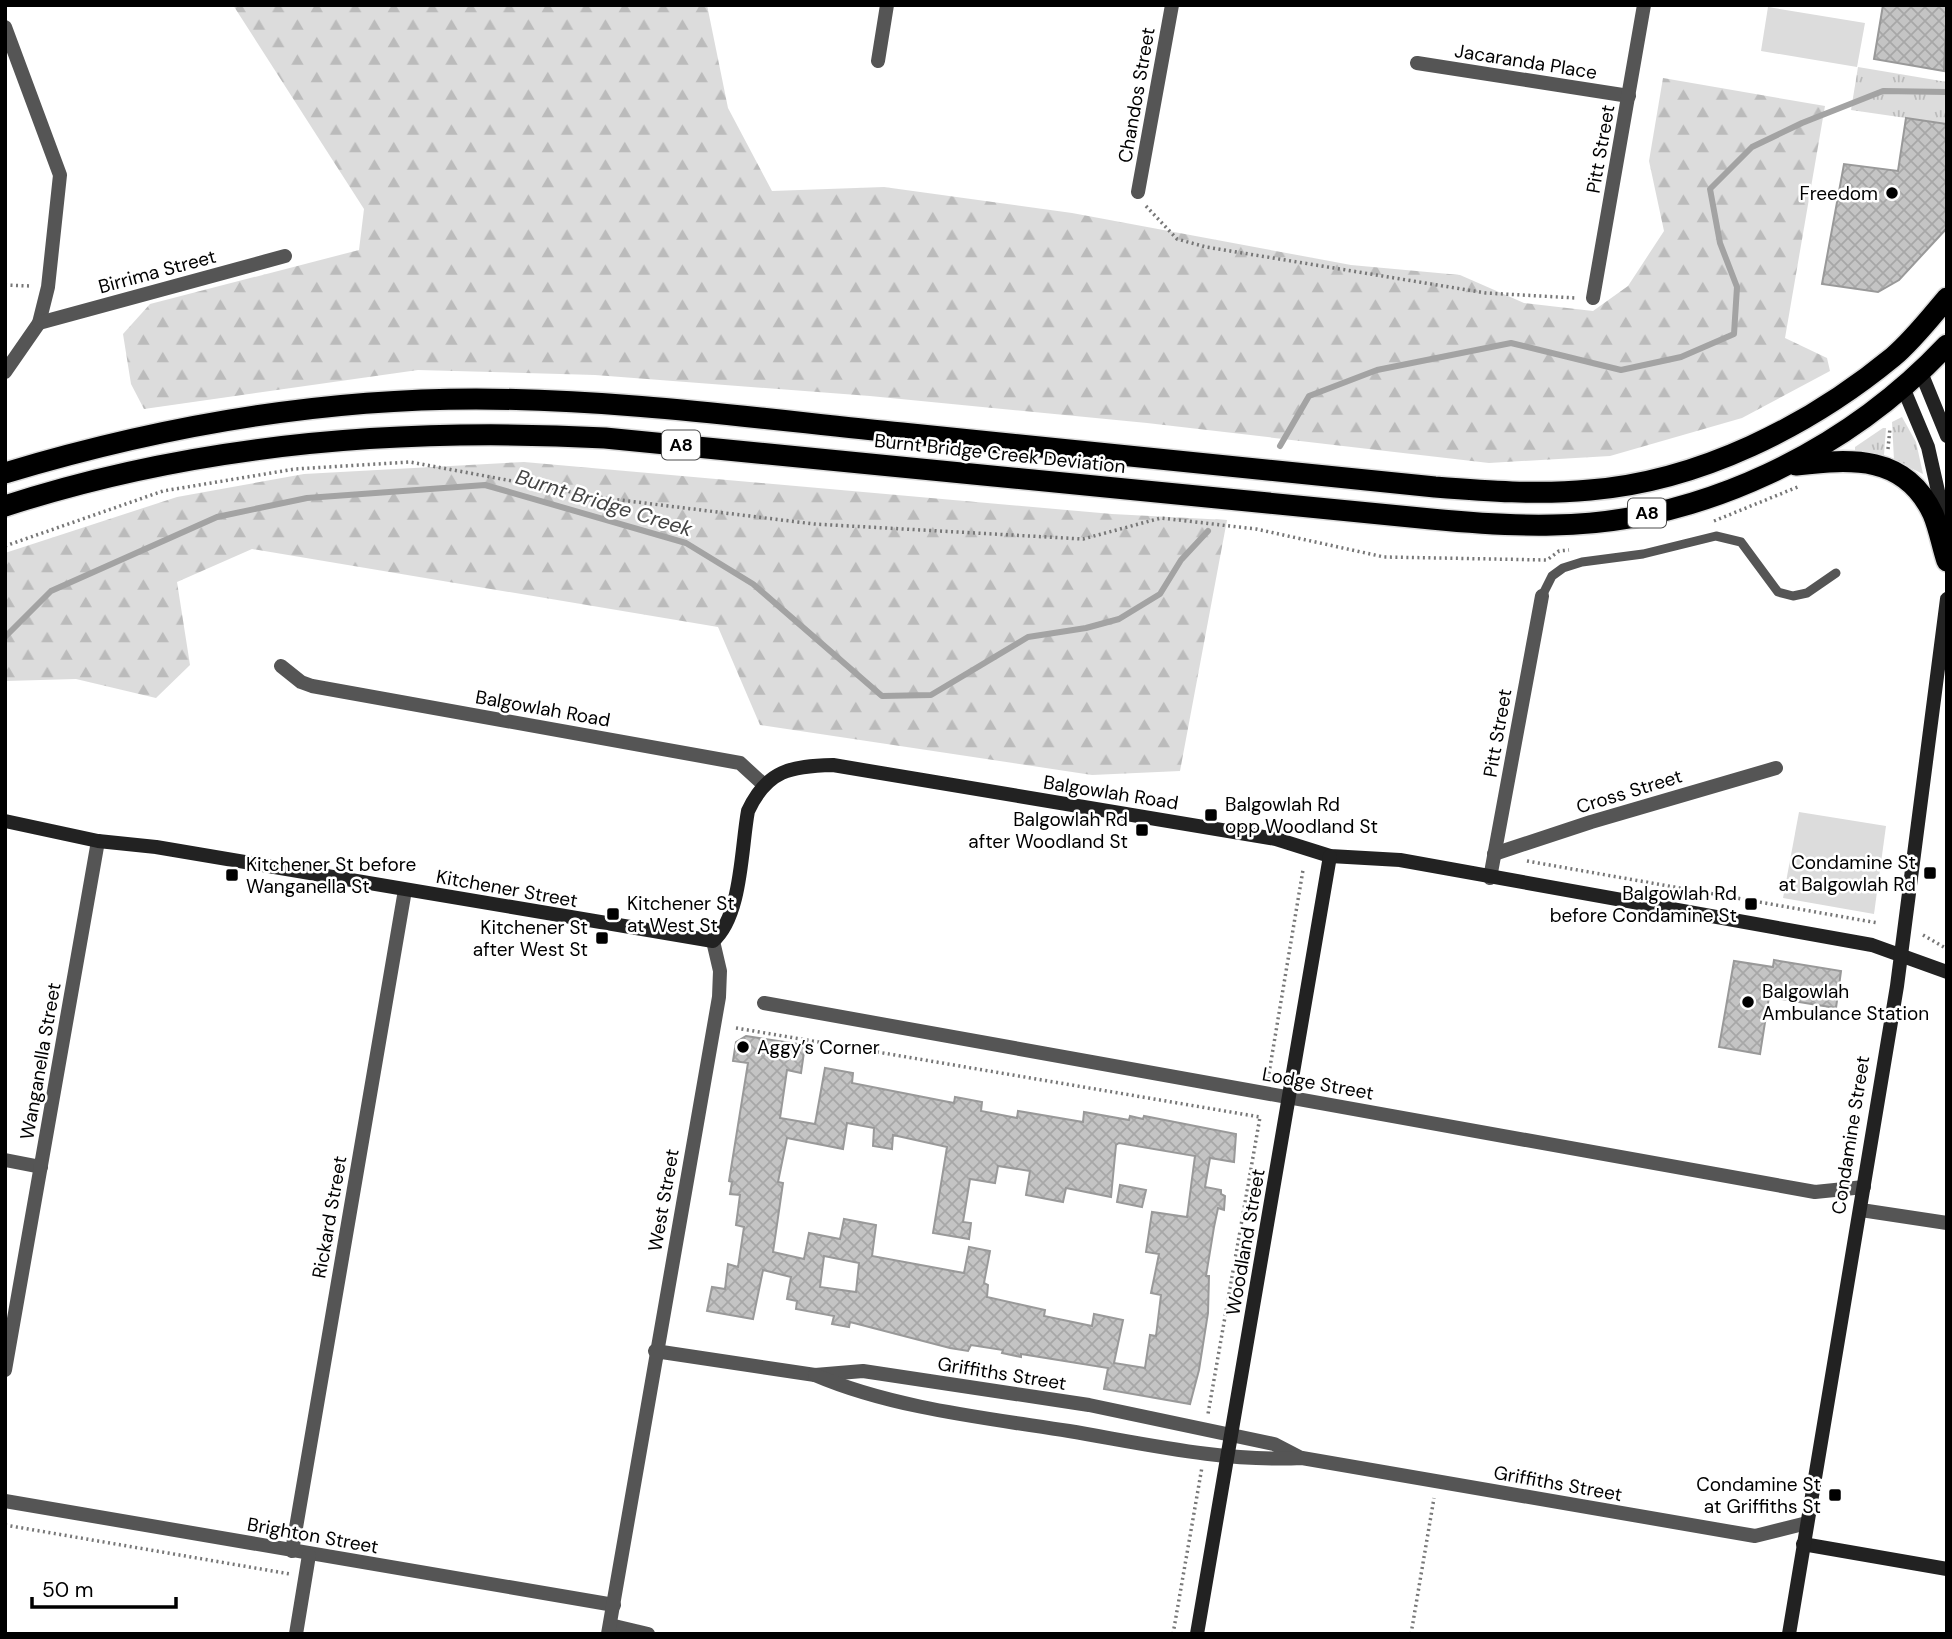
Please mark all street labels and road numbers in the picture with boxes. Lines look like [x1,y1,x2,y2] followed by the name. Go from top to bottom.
[1112,25,1161,165] street label: Chandos Street
[1453,38,1599,85] street label: Jacaranda Place
[1580,103,1621,195] street label: Pitt Street
[96,244,219,299] street label: Birrima Street
[873,428,1127,479] street label: Burnt Bridge Creek Deviation
[662,430,700,460] road number: A8
[1628,499,1666,528] road number: A8
[474,684,612,733] street label: Balgowlah Road
[1477,687,1518,779] street label: Pitt Street
[1573,764,1685,819] street label: Cross Street
[1042,769,1180,816] street label: Balgowlah Road
[434,864,580,913] street label: Kitchener Street
[14,981,67,1142] street label: Wanganella Street
[1826,1054,1875,1216] street label: Condamine Street
[1260,1061,1376,1106] street label: Lodge Street
[642,1147,685,1253] street label: West Street
[306,1154,353,1280] street label: Rickard Street
[1220,1167,1271,1317] street label: Woodland Street
[936,1351,1068,1396] street label: Griffiths Street
[1492,1460,1624,1507] street label: Griffiths Street
[245,1512,380,1559] street label: Brighton Street

